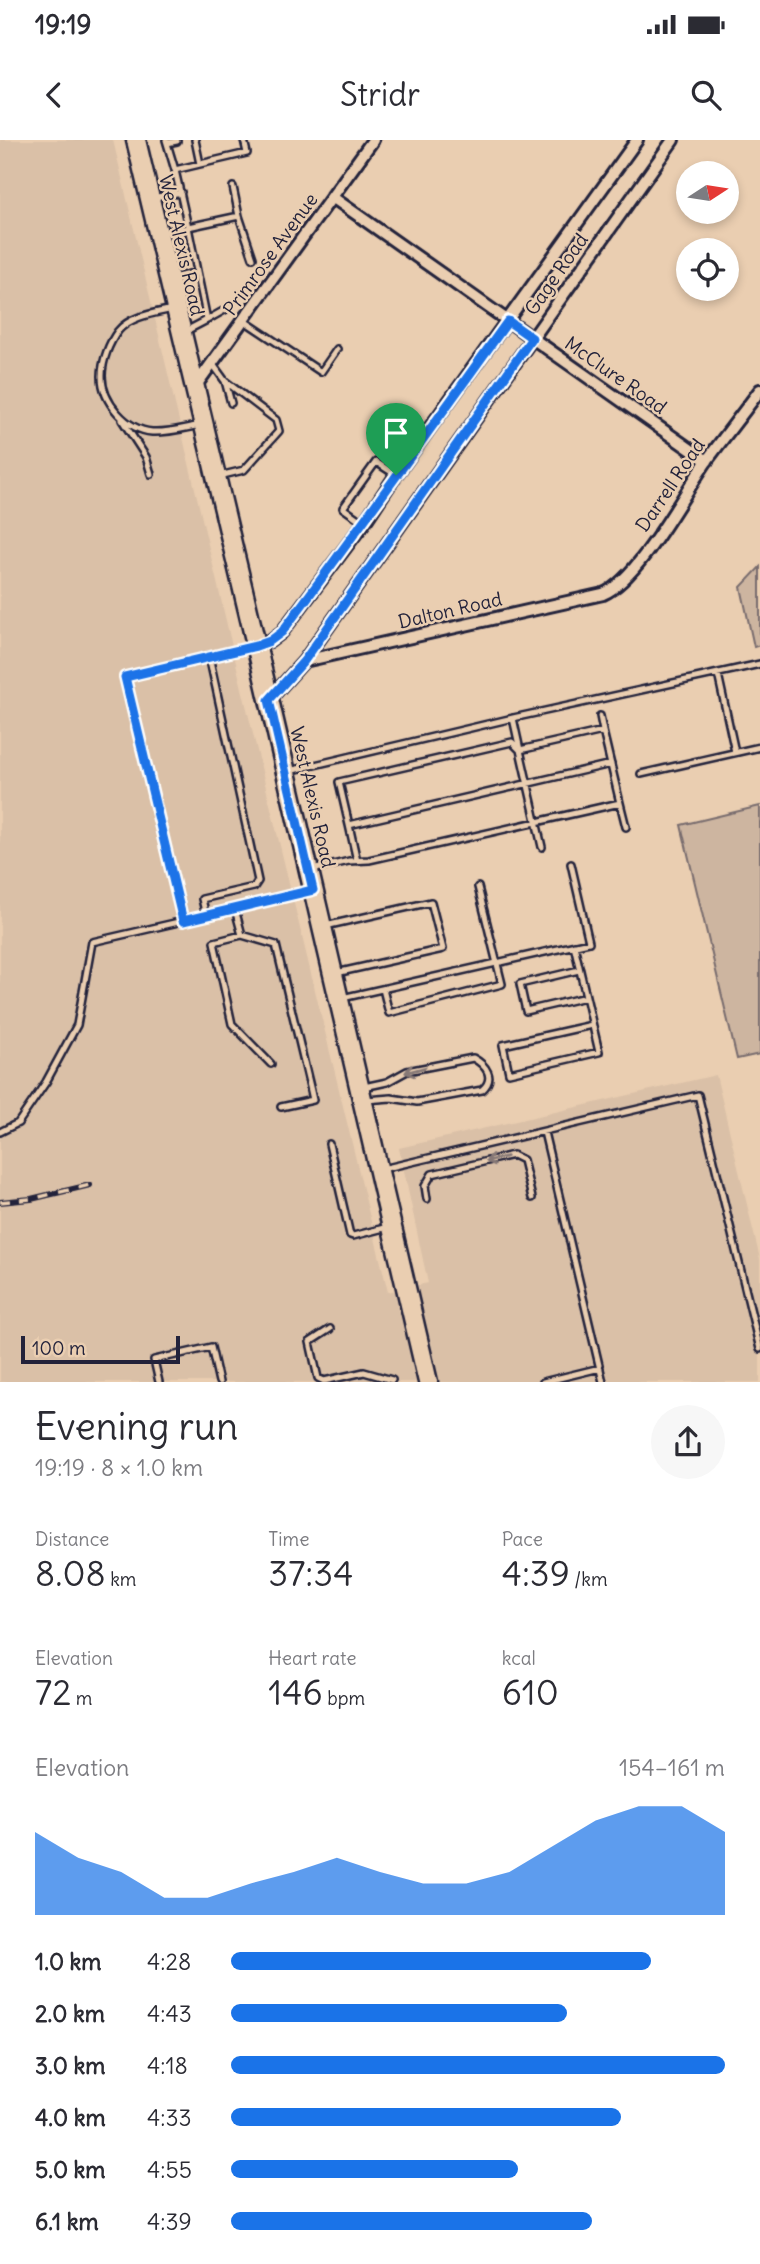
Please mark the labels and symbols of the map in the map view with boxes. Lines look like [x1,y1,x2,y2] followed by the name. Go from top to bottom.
[676,161,738,224] north arrow
[154,172,210,318] street label: West Alexis Road
[218,188,322,320] street label: Primrose Avenue
[519,228,593,320] street label: Gage Road
[560,331,672,419] street label: McClure Road
[366,403,426,475] pin
[630,434,710,536] street label: Darrell Road
[396,586,504,634] street label: Dalton Road
[285,724,341,870] street label: West Alexis Road
[404,1064,427,1077] one-way arrow
[485,1153,508,1166] one-way arrow
[21,1333,180,1365] scale bar

